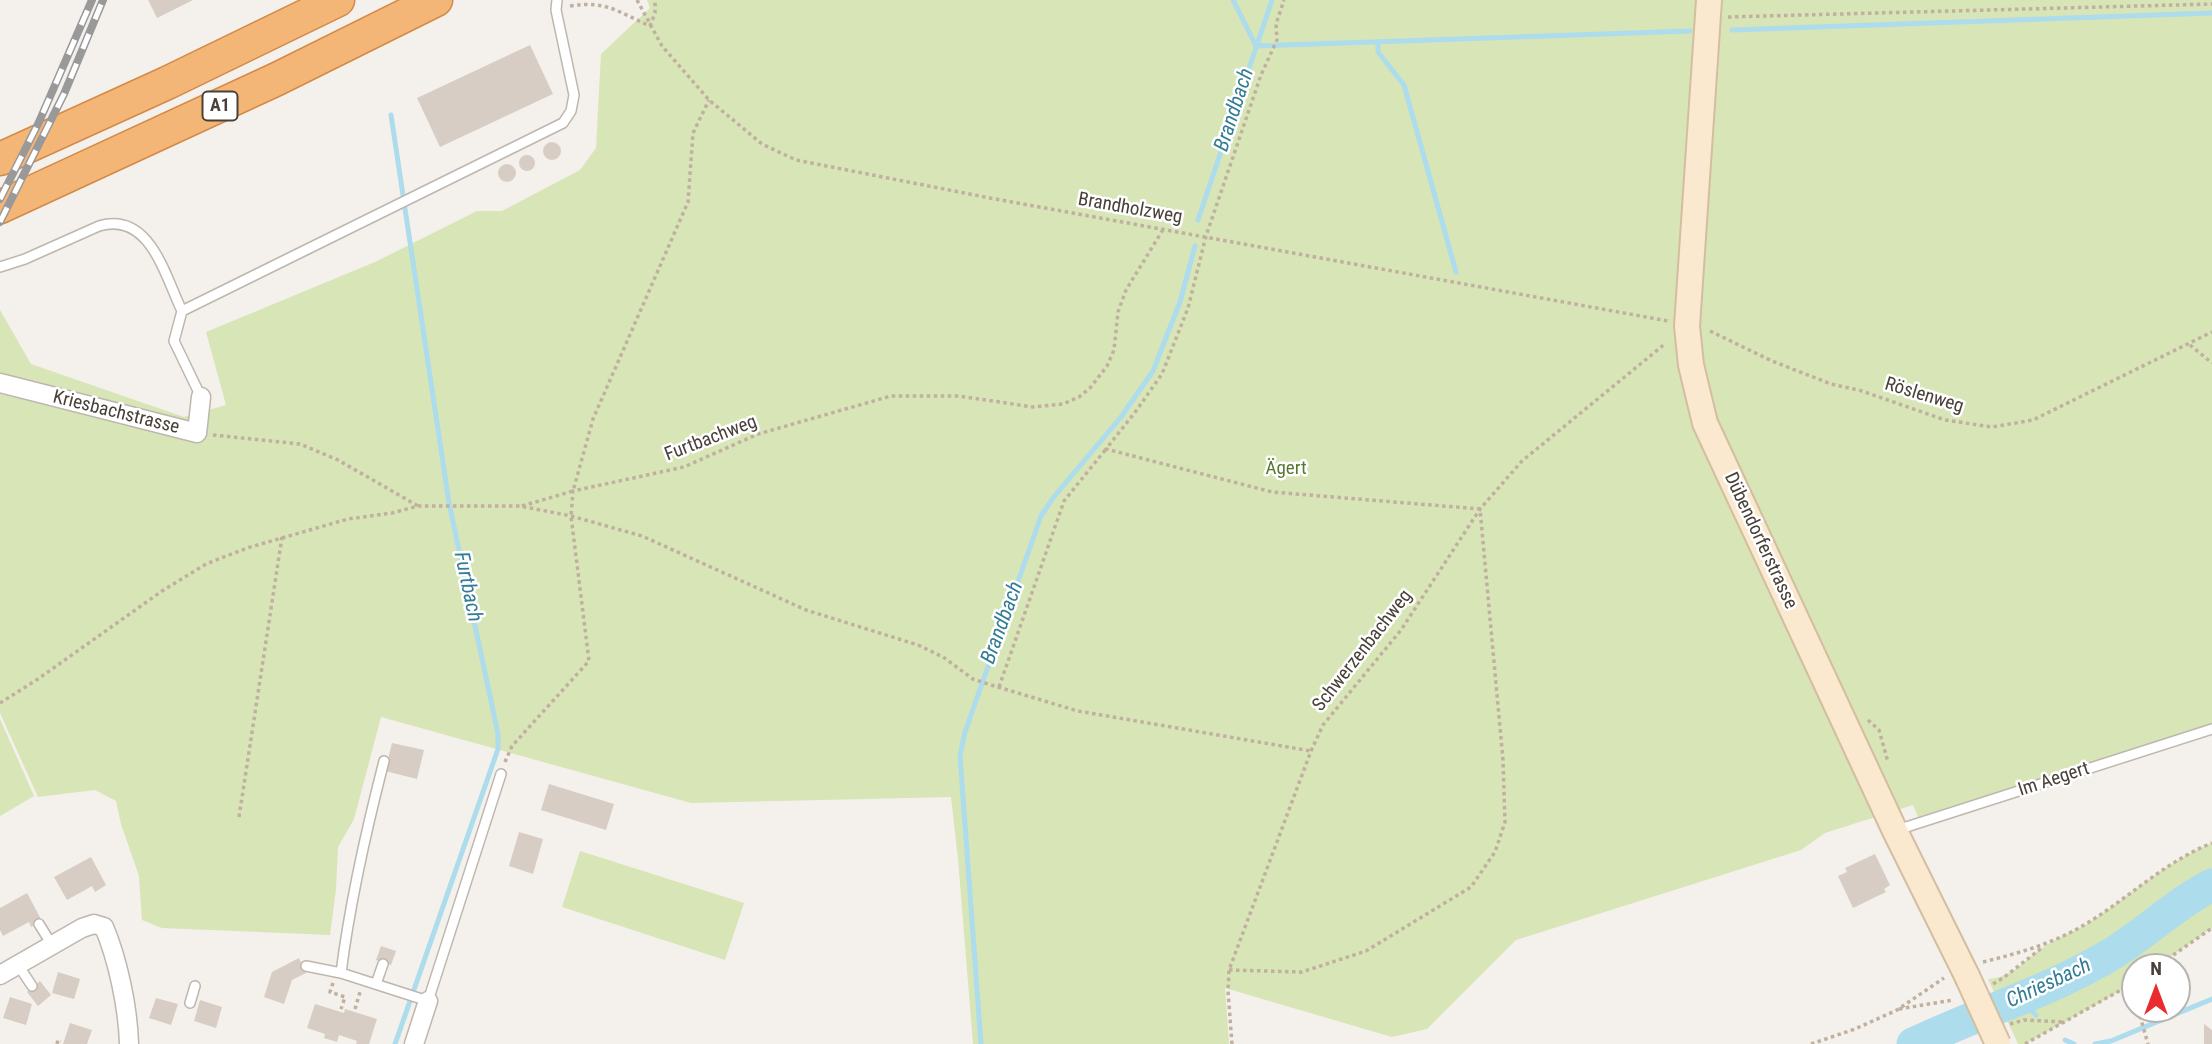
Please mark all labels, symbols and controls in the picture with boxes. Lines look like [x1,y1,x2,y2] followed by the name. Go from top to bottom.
[1210,65,1260,155] water label: Brandbach
[202,92,238,120] road number: A1
[1076,189,1184,229] street label: Brandholzweg
[1882,373,1966,419] street label: Röslenweg
[50,386,182,440] street label: Kriesbachstrasse
[662,411,760,467] street label: Furtbachweg
[1265,458,1307,480] park label: Ägert
[1718,469,1802,613] street label: Dübendorferstrasse
[447,550,487,624] water label: Furtbach
[977,578,1029,668] water label: Brandbach
[1308,586,1418,716] street label: Schwerzenbachweg
[2016,758,2092,802] street label: Im Aegert
[2121,953,2191,1023] north arrow
[2003,954,2095,1014] water label: Chriesbach
[2150,957,2162,980] text: N

